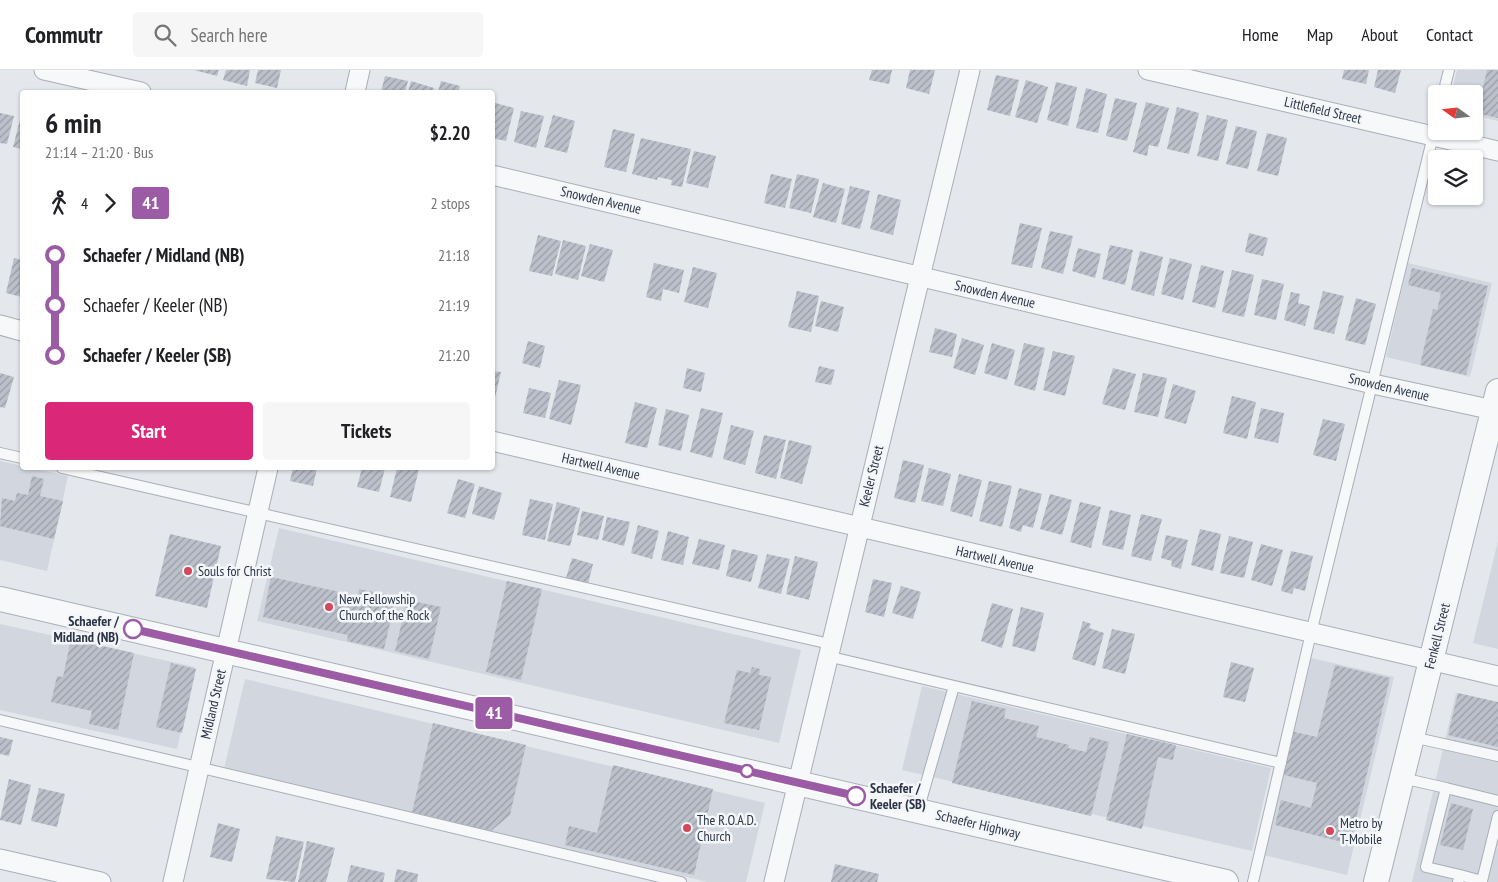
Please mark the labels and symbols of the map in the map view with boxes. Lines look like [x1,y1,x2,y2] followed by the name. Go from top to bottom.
[1428,85,1482,140] north arrow
[1283,92,1364,128] street label: Littlefield Street
[559,182,643,218] street label: Snowden Avenue
[953,276,1037,312] street label: Snowden Avenue
[1347,369,1431,405] street label: Snowden Avenue
[855,443,887,509] street label: Keeler Street
[560,448,642,484] street label: Hartwell Avenue
[954,541,1036,577] street label: Hartwell Avenue
[198,562,272,580] place label: Souls for Christ
[182,565,194,577] marker: Souls for Christ
[339,590,430,624] place label: New Fellowship Church of the Rock
[323,601,335,613] marker: New Fellowship Church of the Rock
[1420,601,1454,671] street label: Fenkell Street
[54,612,120,646] place label: Schaefer / Midland (NB)
[123,619,143,639] marker: Schaefer / Midland (NB)
[196,667,230,741] street label: Midland Street
[472,697,516,729] line badge: 41
[740,764,754,778] unlabelled marker
[870,779,926,813] place label: Schaefer / Keeler (SB)
[846,786,866,806] marker: Schaefer / Keeler (SB)
[934,806,1023,843] street label: Schaefer Highway
[697,811,756,845] place label: The R.O.A.D. Church
[1340,814,1383,848] place label: Metro by T-Mobile
[681,822,693,834] marker: The R.O.A.D. Church
[1324,825,1336,837] marker: Metro by T-Mobile

